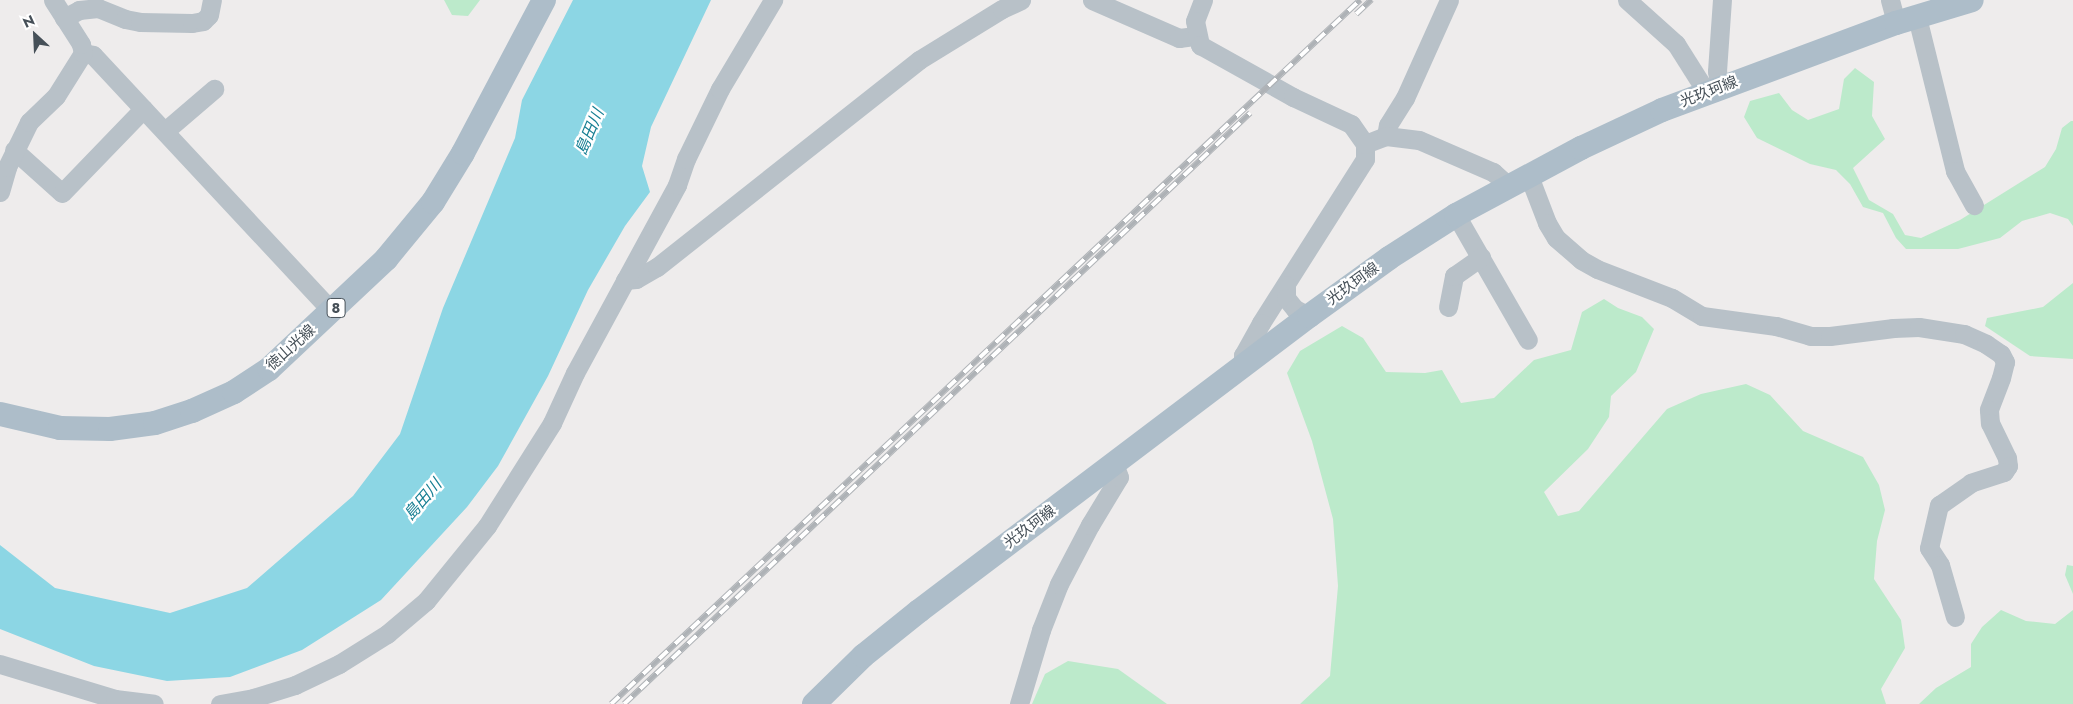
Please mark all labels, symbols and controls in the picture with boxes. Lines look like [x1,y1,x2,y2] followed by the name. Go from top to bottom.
[10,10,60,60] north arrow
[19,10,38,33] text: N
[1678,73,1740,111] street label: 光玖珂線
[572,106,608,158] water label: 島田川
[1323,259,1383,309] street label: 光玖珂線
[326,296,346,320] road number: 8
[263,321,319,375] street label: 徳山光線
[400,476,446,524] water label: 島田川
[1001,502,1059,552] street label: 光玖珂線

